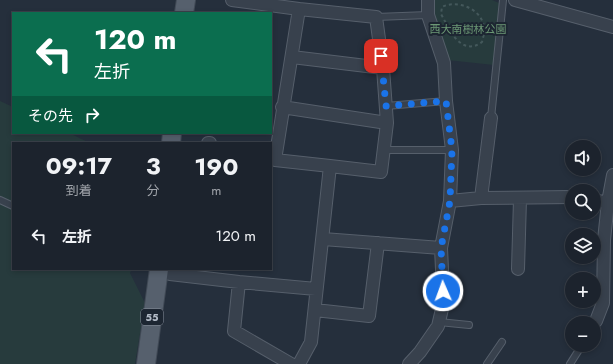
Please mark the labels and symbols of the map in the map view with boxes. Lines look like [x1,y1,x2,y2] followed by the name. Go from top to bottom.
[430,21,507,37] park label: 西大南樹林公園
[364,39,398,73] pin
[422,270,464,312] position arrow
[141,309,163,325] road number: 55

